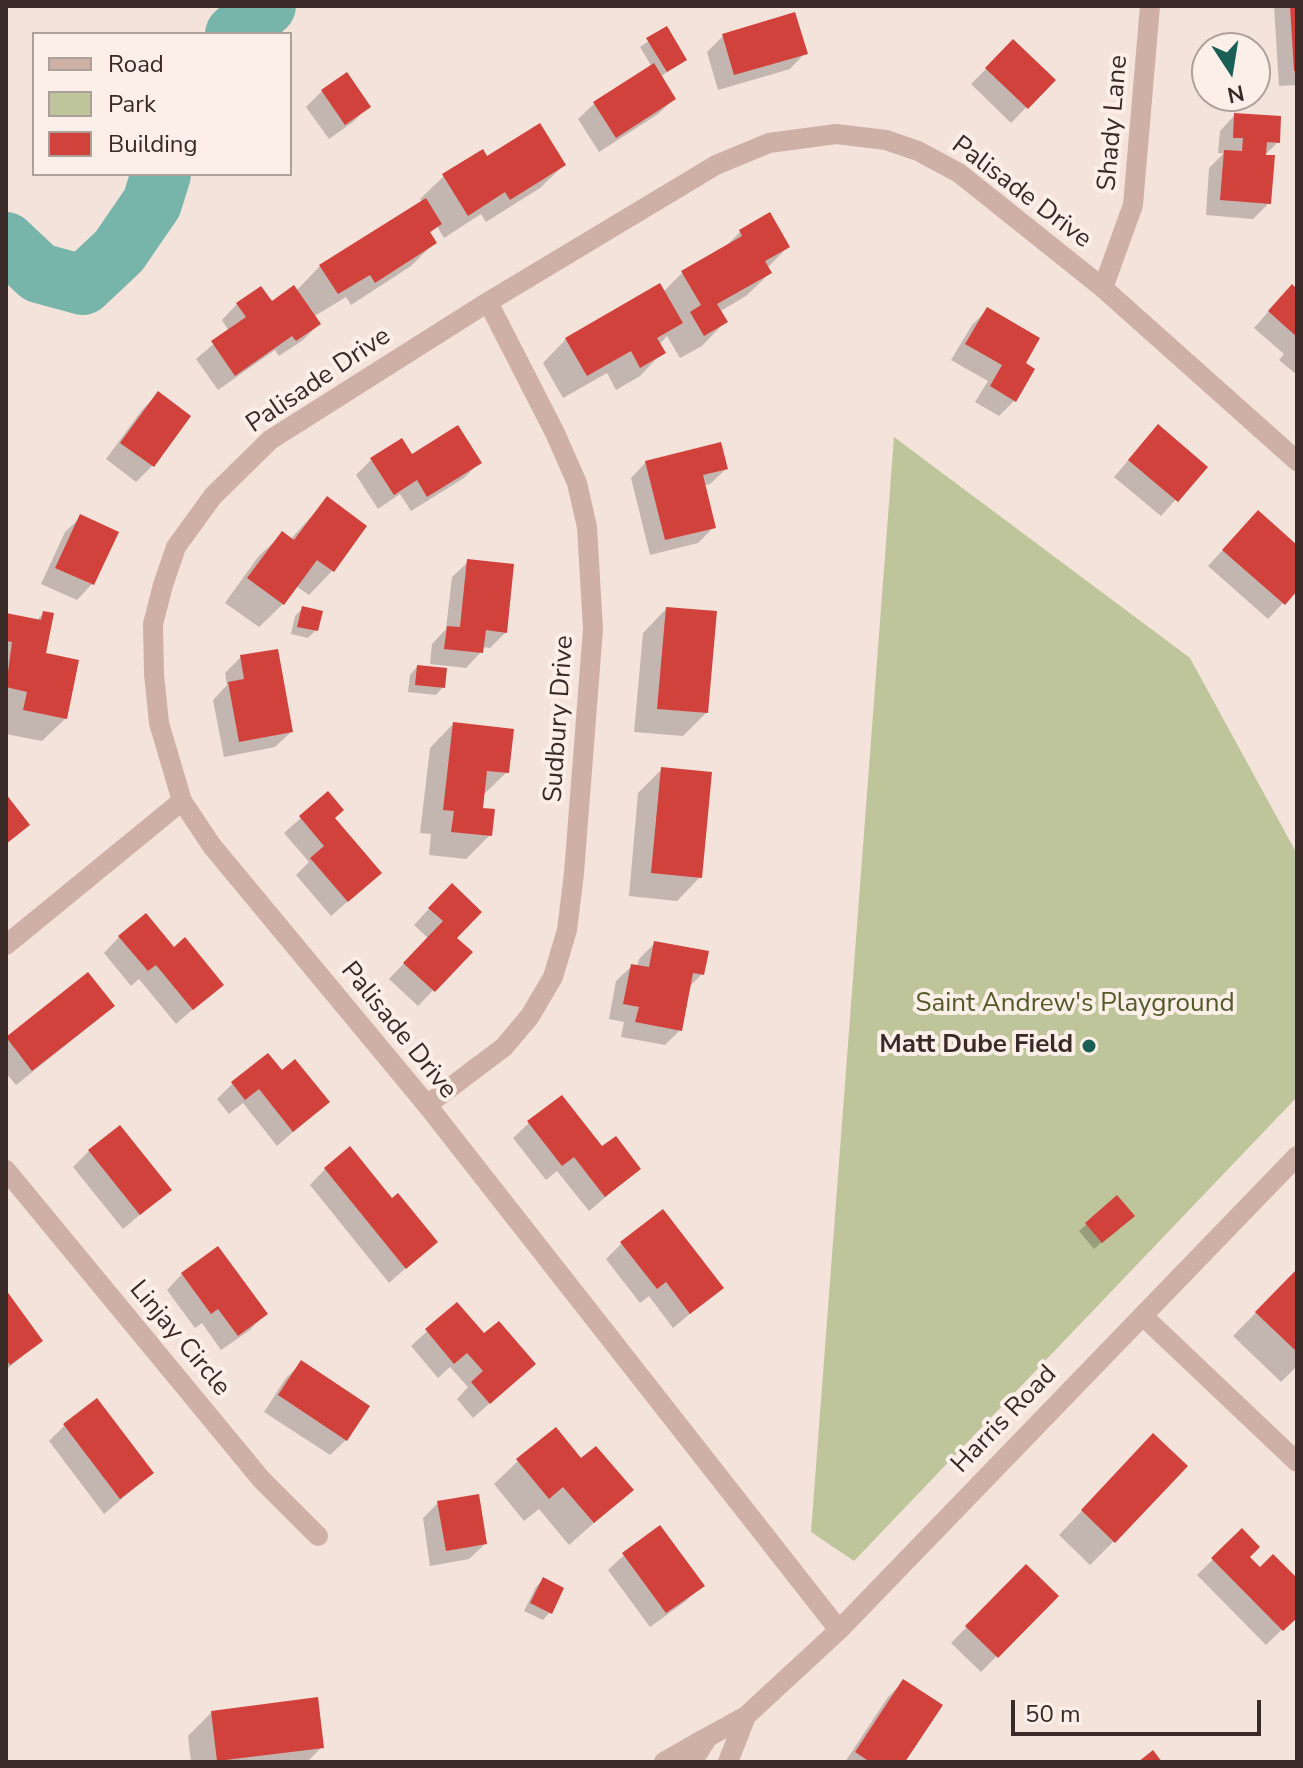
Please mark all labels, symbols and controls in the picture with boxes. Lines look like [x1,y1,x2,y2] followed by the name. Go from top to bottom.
[32,32,292,176] legend
[1191,32,1271,112] north arrow
[108,48,164,80] text: Road
[1093,54,1135,192] street label: Shady Lane
[1224,77,1247,110] text: N
[108,88,156,120] text: Park
[108,128,198,160] text: Building
[945,130,1097,256] street label: Palisade Drive
[241,321,397,441] street label: Palisade Drive
[539,634,581,804] street label: Sudbury Drive
[333,956,463,1106] street label: Palisade Drive
[915,989,1235,1021] park label: Saint Andrew's Playground
[879,1030,1073,1062] place label: Matt Dube Field
[1080,1037,1098,1055] marker: Matt Dube Field
[122,1275,236,1403] street label: Linjay Circle
[946,1360,1064,1480] street label: Harris Road
[1015,1684,1265,1734] scale bar
[1025,1698,1081,1730] text: 50 m

